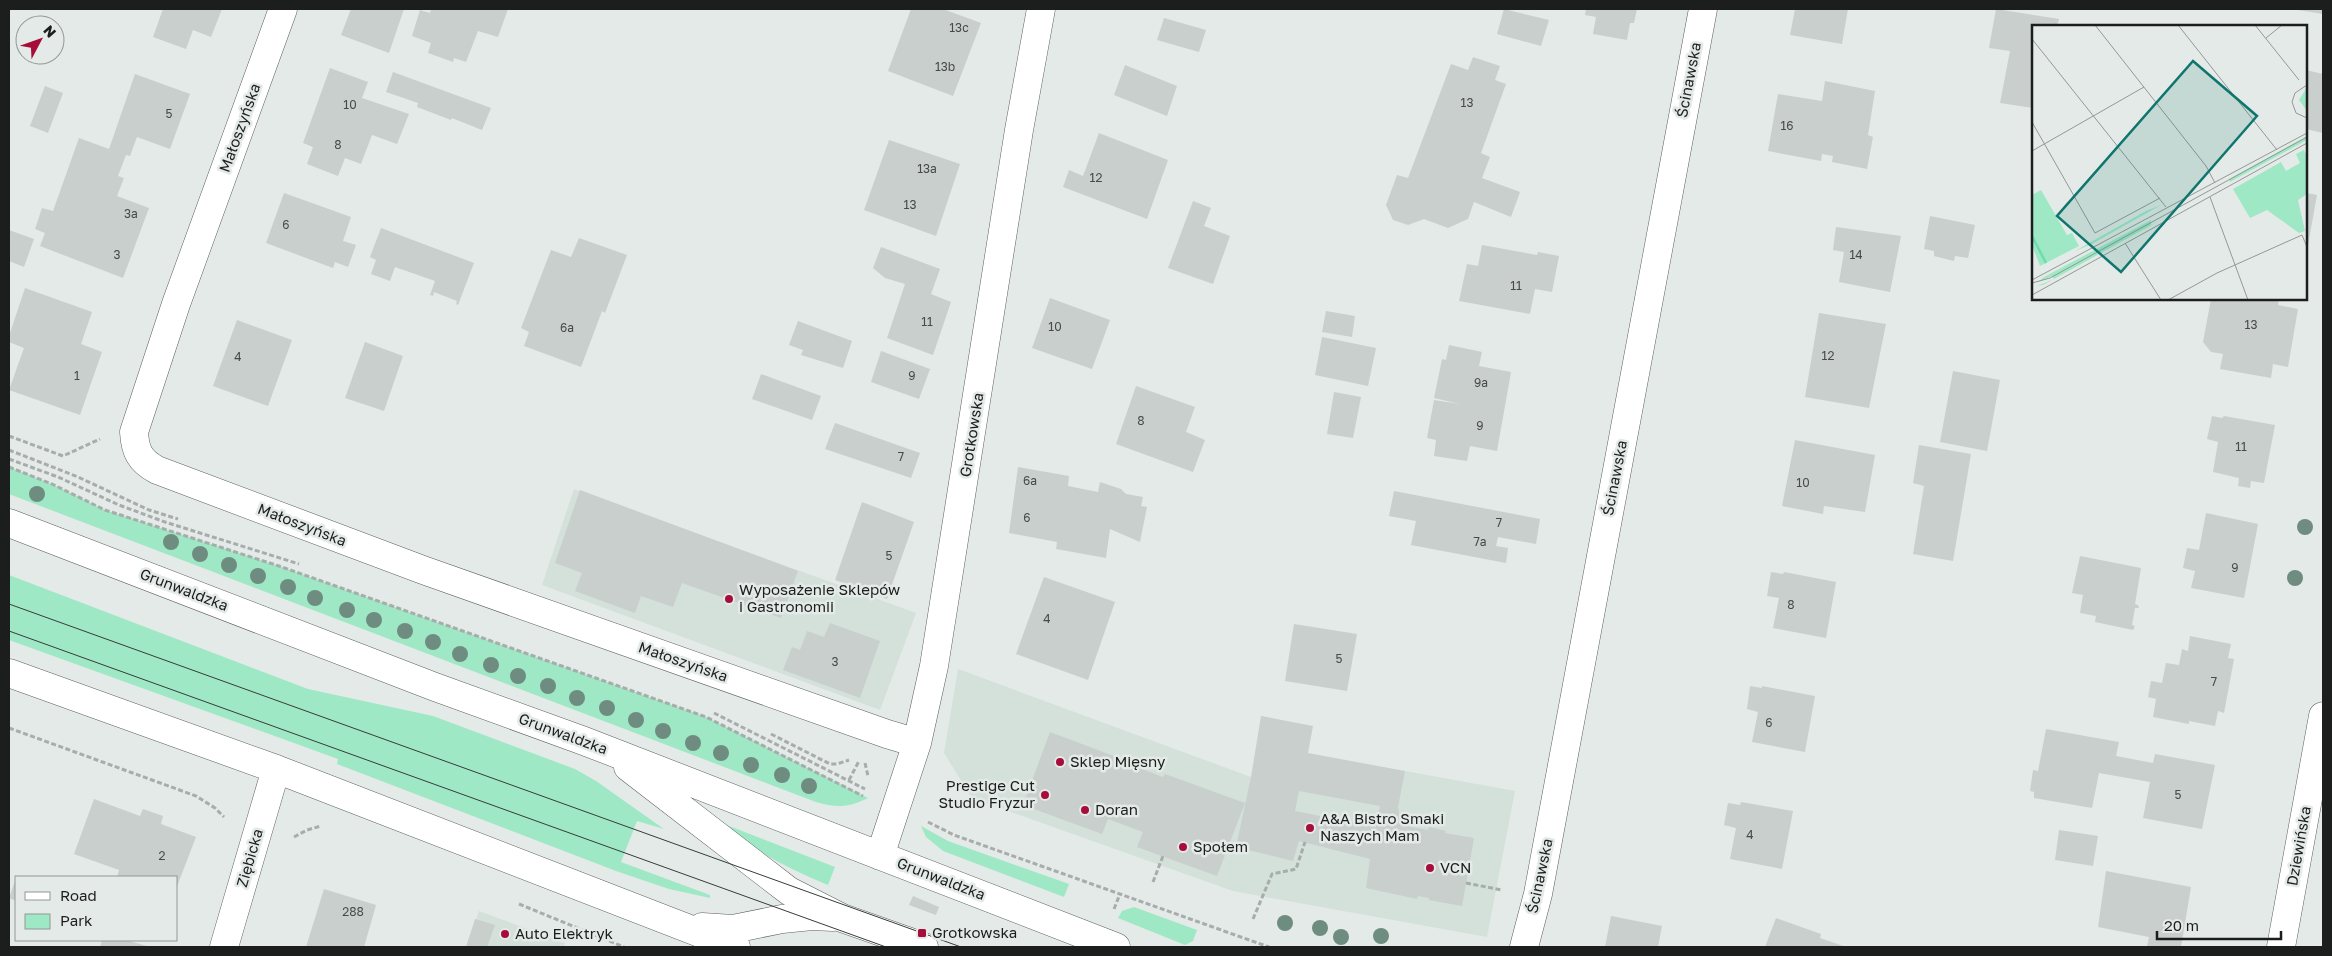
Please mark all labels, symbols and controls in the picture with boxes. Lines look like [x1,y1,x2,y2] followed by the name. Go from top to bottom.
[15,15,65,65] north arrow
[949,20,969,35] house number: 13c
[40,22,60,41] text: N
[2032,25,2307,300] inset map
[1672,41,1704,119] street label: Ścinawska
[935,59,955,74] house number: 13b
[215,81,263,175] street label: Małoszyńska
[1461,95,1473,110] house number: 13
[343,97,357,112] house number: 10
[166,106,173,121] house number: 5
[1780,118,1794,133] house number: 16
[334,137,342,152] house number: 8
[917,161,937,176] house number: 13a
[1090,170,1102,185] house number: 12
[904,197,916,212] house number: 13
[124,206,138,221] house number: 3a
[282,217,290,232] house number: 6
[113,247,121,262] house number: 3
[1849,247,1863,262] house number: 14
[1510,278,1522,293] house number: 11
[921,314,933,329] house number: 11
[2245,317,2257,332] house number: 13
[1048,319,1062,334] house number: 10
[560,320,574,335] house number: 6a
[1822,348,1834,363] house number: 12
[234,349,242,364] house number: 4
[74,368,80,383] house number: 1
[908,368,916,383] house number: 9
[1474,375,1488,390] house number: 9a
[955,391,987,478] street label: Grotkowska
[1137,413,1145,428] house number: 8
[1476,418,1484,433] house number: 9
[1598,439,1630,517] street label: Ścinawska
[2235,439,2247,454] house number: 11
[898,449,904,464] house number: 7
[1023,473,1037,488] house number: 6a
[1796,475,1810,490] house number: 10
[256,499,349,549] street label: Małoszyńska
[1023,510,1031,525] house number: 6
[1496,515,1502,530] house number: 7
[1473,534,1487,549] house number: 7a
[886,548,893,563] house number: 5
[2231,560,2239,575] house number: 9
[138,564,231,614] street label: Grunwaldzka
[739,580,900,615] place label: Wyposażenie Sklepów i Gastronomii
[723,593,735,605] marker: Wyposażenie Sklepów i Gastronomii
[1787,597,1795,612] house number: 8
[1043,611,1051,626] house number: 4
[636,637,730,685] street label: Małoszyńska
[1336,651,1343,666] house number: 5
[831,654,839,669] house number: 3
[2211,674,2217,689] house number: 7
[516,709,610,757] street label: Grunwaldzka
[1765,715,1773,730] house number: 6
[1070,752,1166,770] place label: Sklep Mięsny
[1054,756,1066,768] marker: Sklep Mięsny
[938,776,1035,811] place label: Prestige Cut Studio Fryzur
[2175,787,2182,802] house number: 5
[1039,789,1051,801] marker: Prestige Cut Studio Fryzur
[1095,800,1138,818] place label: Doran
[1079,804,1091,816] marker: Doran
[2282,805,2314,887] street label: Dziewińska
[1320,809,1444,844] place label: A&A Bistro Smaki Naszych Mam
[1304,822,1316,834] marker: A&A Bistro Smaki Naszych Mam
[232,826,266,889] street label: Ziębicka
[1746,827,1754,842] house number: 4
[1193,837,1248,855] place label: Społem
[1522,837,1556,915] street label: Ścinawska
[1177,841,1189,853] marker: Społem
[159,848,166,863] house number: 2
[895,853,988,903] street label: Grunwaldzka
[1440,858,1471,876] place label: VCN
[1424,862,1436,874] marker: VCN
[15,876,178,941] legend
[60,886,97,904] text: Road
[342,904,364,919] house number: 288
[2157,908,2281,940] scale bar
[60,911,93,929] text: Park
[2164,916,2199,934] text: 20 m
[932,923,1017,941] place label: Grotkowska
[515,924,614,942] place label: Auto Elektryk
[916,927,928,939] marker: Grotkowska
[499,928,511,940] marker: Auto Elektryk

